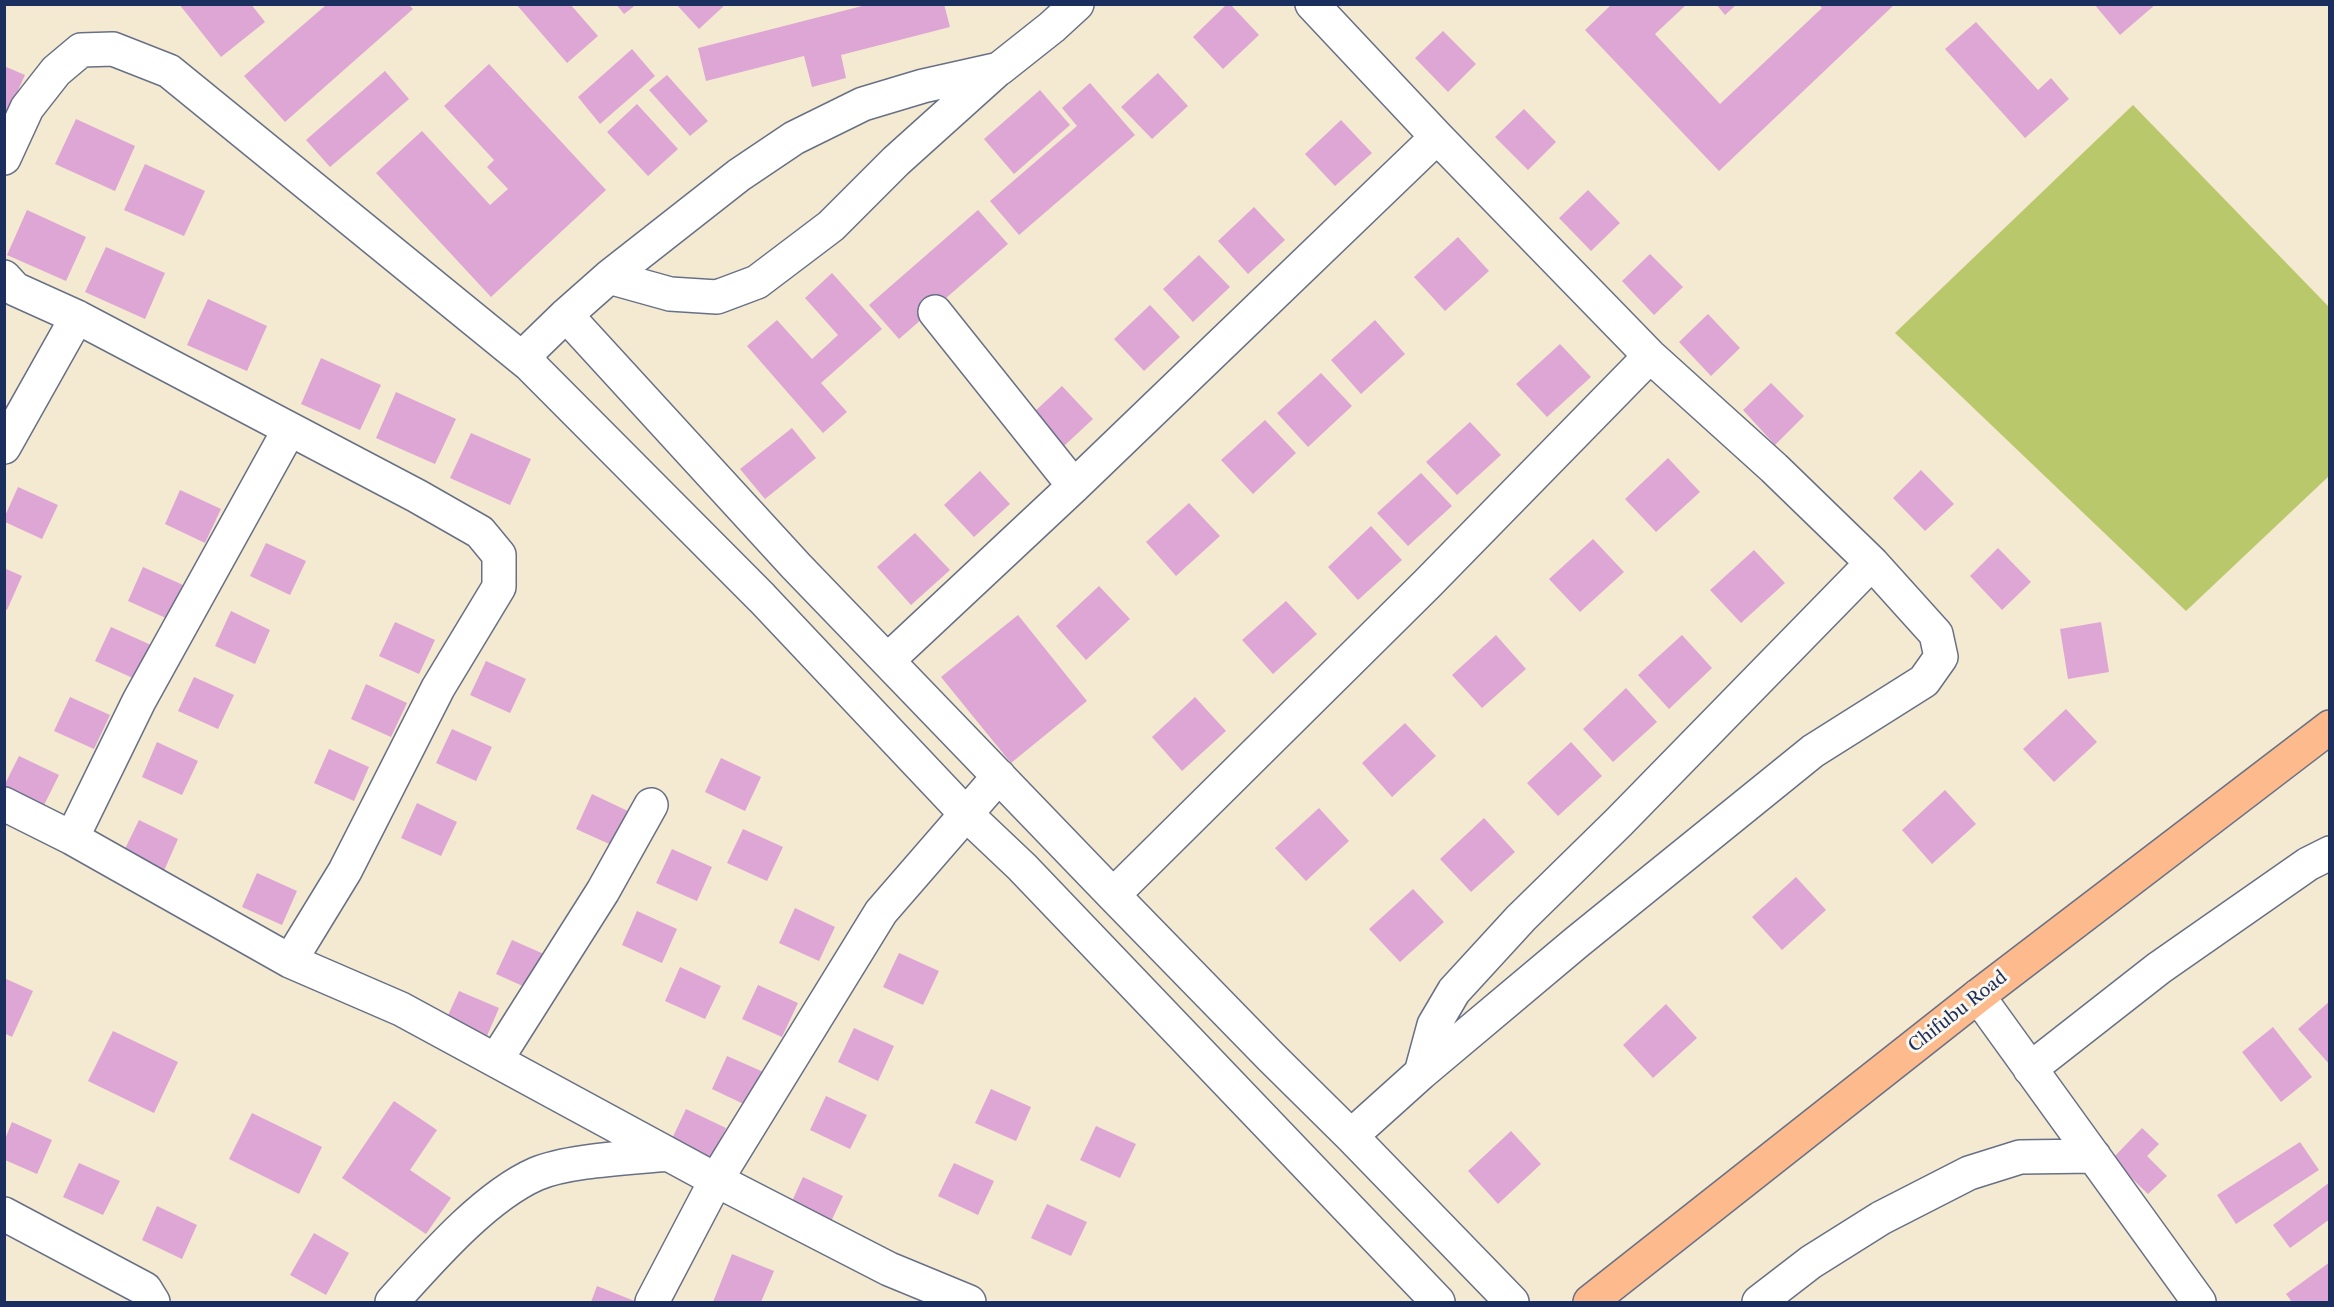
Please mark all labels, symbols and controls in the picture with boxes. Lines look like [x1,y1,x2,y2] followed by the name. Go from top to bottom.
[1904,967,2012,1057] street label: Chifubu Road

